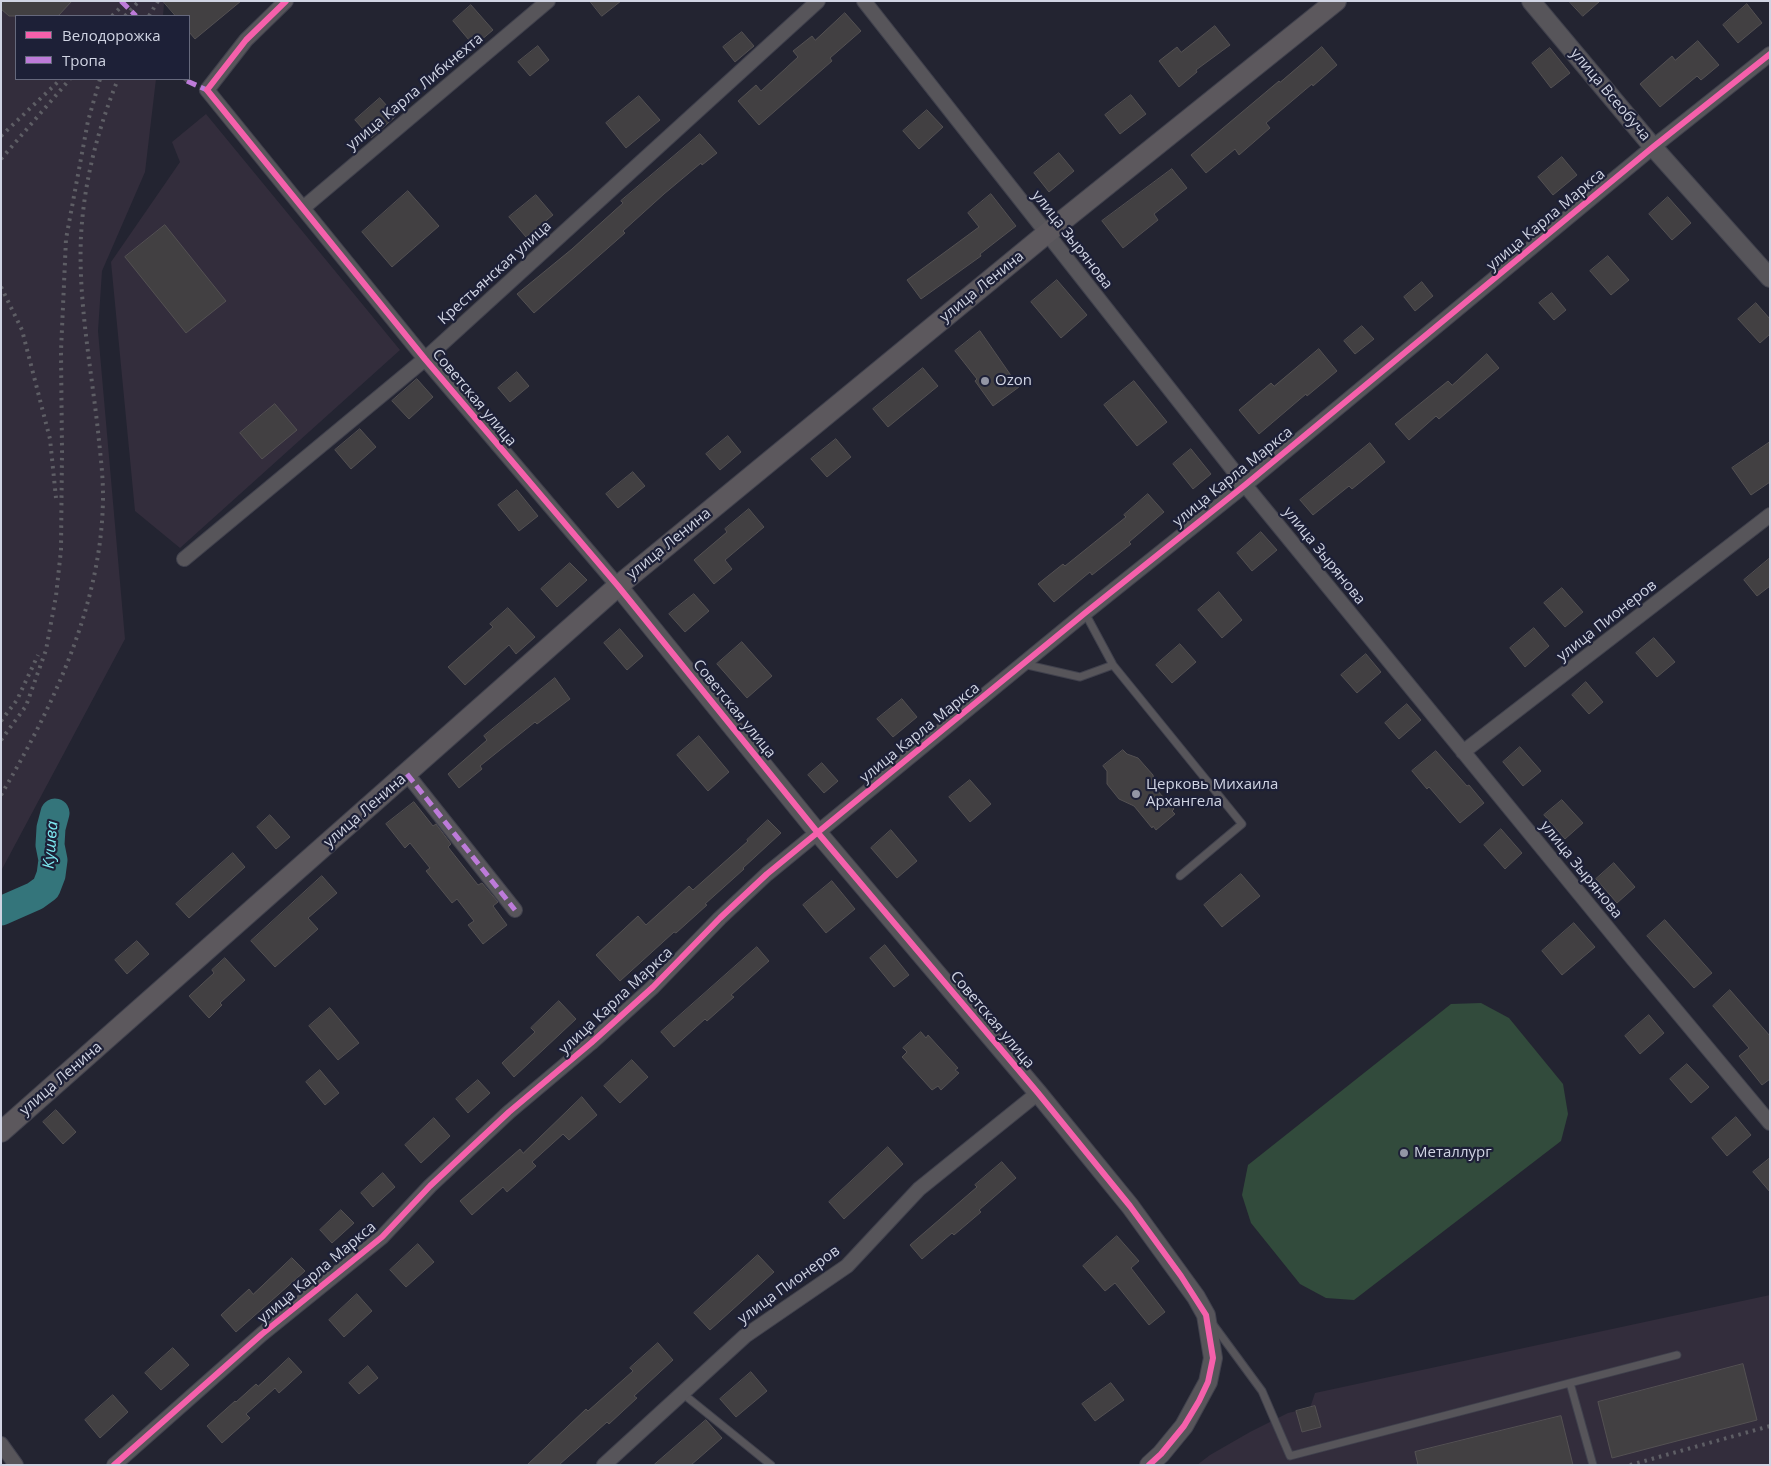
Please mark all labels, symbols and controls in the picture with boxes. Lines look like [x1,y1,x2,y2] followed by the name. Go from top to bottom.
[15,15,190,80] legend
[62,25,161,45] text: Велодорожка
[343,30,487,154] street label: улица Карла Либкнехта
[1566,45,1654,145] street label: улица Всеобуча
[62,50,106,70] text: Тропа
[1483,165,1609,275] street label: улица Карла Маркса
[1028,187,1116,293] street label: улица Зырянова
[435,217,555,329] street label: Крестьянская улица
[936,248,1028,326] street label: улица Ленина
[428,346,520,450] street label: Советская улица
[995,372,1032,390] place label: Ozon
[979,375,991,387] marker: Ozon
[1169,423,1297,531] street label: улица Карла Маркса
[1279,504,1369,608] street label: улица Зырянова
[623,505,715,583] street label: улица Ленина
[1554,577,1660,665] street label: улица Пионеров
[689,656,779,762] street label: Советская улица
[856,679,984,787] street label: улица Карла Маркса
[320,770,410,852] street label: улица Ленина
[1146,776,1278,811] place label: Церковь Михаила Архангела
[1130,788,1142,800] marker: Церковь Михаила Архангела
[1536,818,1626,922] street label: улица Зырянова
[39,820,63,870] water label: Кушва
[555,944,677,1058] street label: улица Карла Маркса
[946,968,1038,1072] street label: Советская улица
[16,1038,106,1120] street label: улица Ленина
[1414,1144,1492,1162] place label: Металлург
[1398,1147,1410,1159] marker: Металлург
[254,1218,380,1328] street label: улица Карла Маркса
[735,1242,843,1328] street label: улица Пионеров

